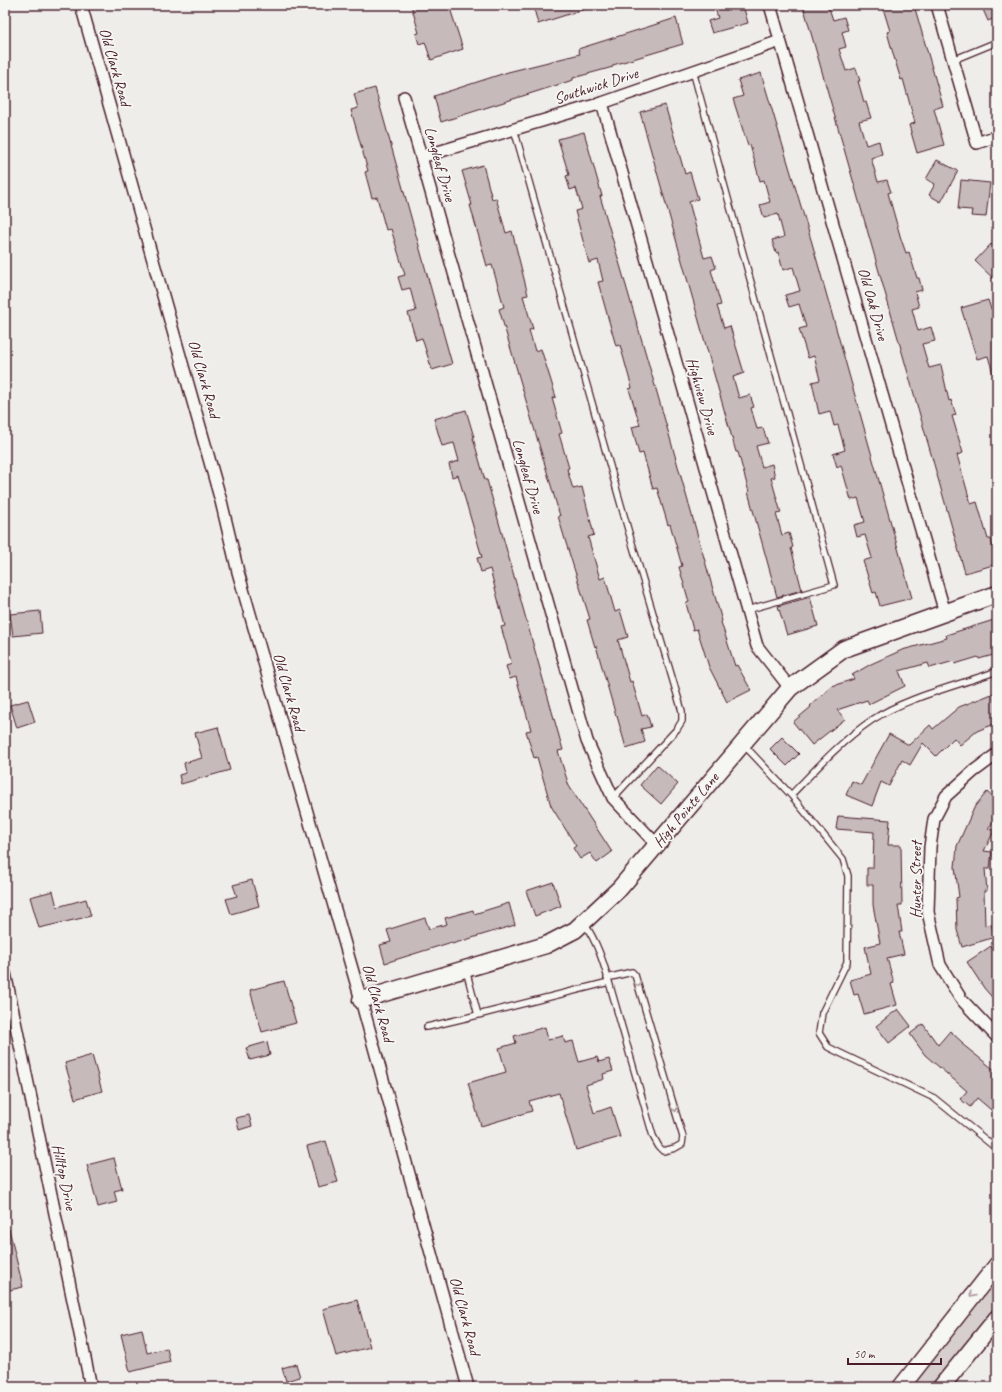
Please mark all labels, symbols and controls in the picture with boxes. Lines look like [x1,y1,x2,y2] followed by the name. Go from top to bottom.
[94,26,136,111] street label: Old Clark Road
[552,62,642,109] street label: Southwick Drive
[420,124,461,205] street label: Longleaf Drive
[853,265,893,344] street label: Old Oak Drive
[183,338,225,423] street label: Old Clark Road
[681,355,723,439] street label: Highview Drive
[508,436,549,517] street label: Longleaf Drive
[268,651,310,736] street label: Old Clark Road
[649,767,724,852] street label: High Pointe Lane
[906,839,926,919] street label: Hunter Street
[357,962,399,1047] street label: Old Clark Road
[633,981,642,988] one-way arrow
[670,1105,679,1112] one-way arrow
[47,1142,81,1214] street label: Hilltop Drive
[445,1275,486,1360] street label: Old Clark Road
[970,1291,977,1298] one-way arrow
[848,1340,941,1366] scale bar
[854,1346,876,1362] text: 50 m

